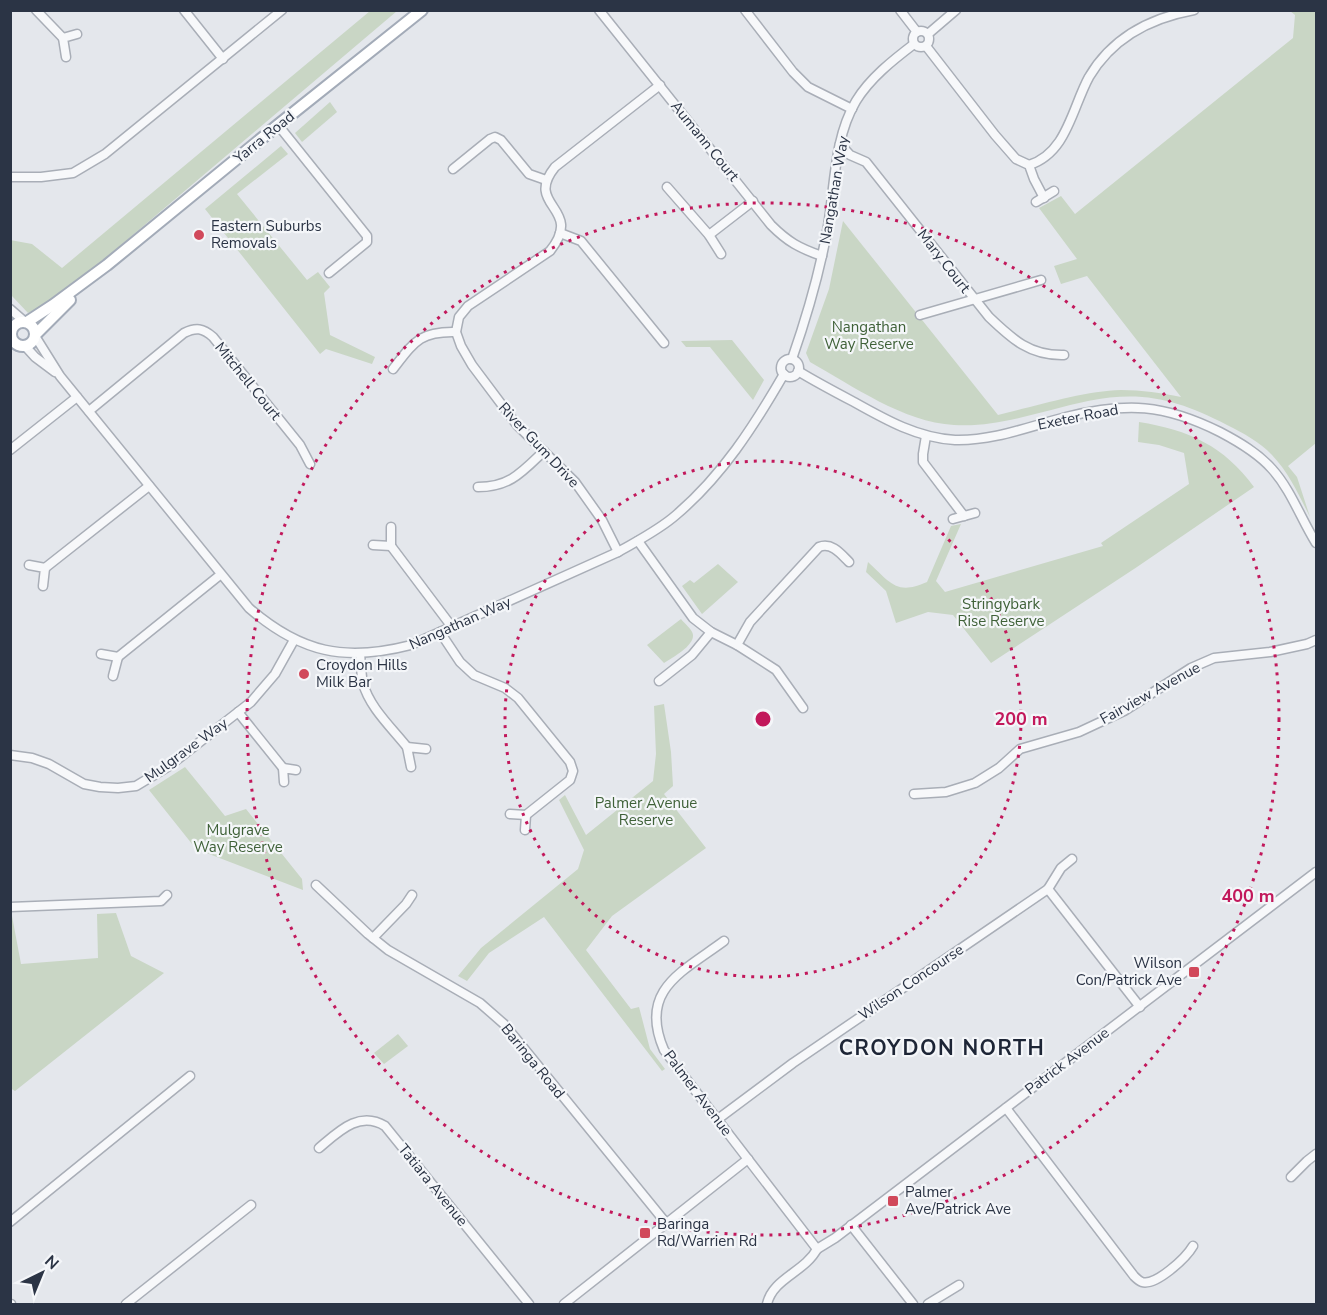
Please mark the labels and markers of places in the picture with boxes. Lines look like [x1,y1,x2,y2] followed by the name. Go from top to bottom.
[211,216,322,253] place label: Eastern Suburbs Removals
[192,228,206,242] marker: Eastern Suburbs Removals
[316,655,408,692] place label: Croydon Hills Milk Bar
[297,667,311,681] marker: Croydon Hills Milk Bar
[753,709,773,729] centre of rings
[1076,953,1182,990] place label: Wilson Con/Patrick Ave
[1187,965,1201,979] marker: Wilson Con/Patrick Ave
[905,1182,1011,1219] place label: Palmer Ave/Patrick Ave
[886,1194,900,1208] marker: Palmer Ave/Patrick Ave
[657,1214,757,1251] place label: Baringa Rd/Warrien Rd
[638,1226,652,1240] marker: Baringa Rd/Warrien Rd

